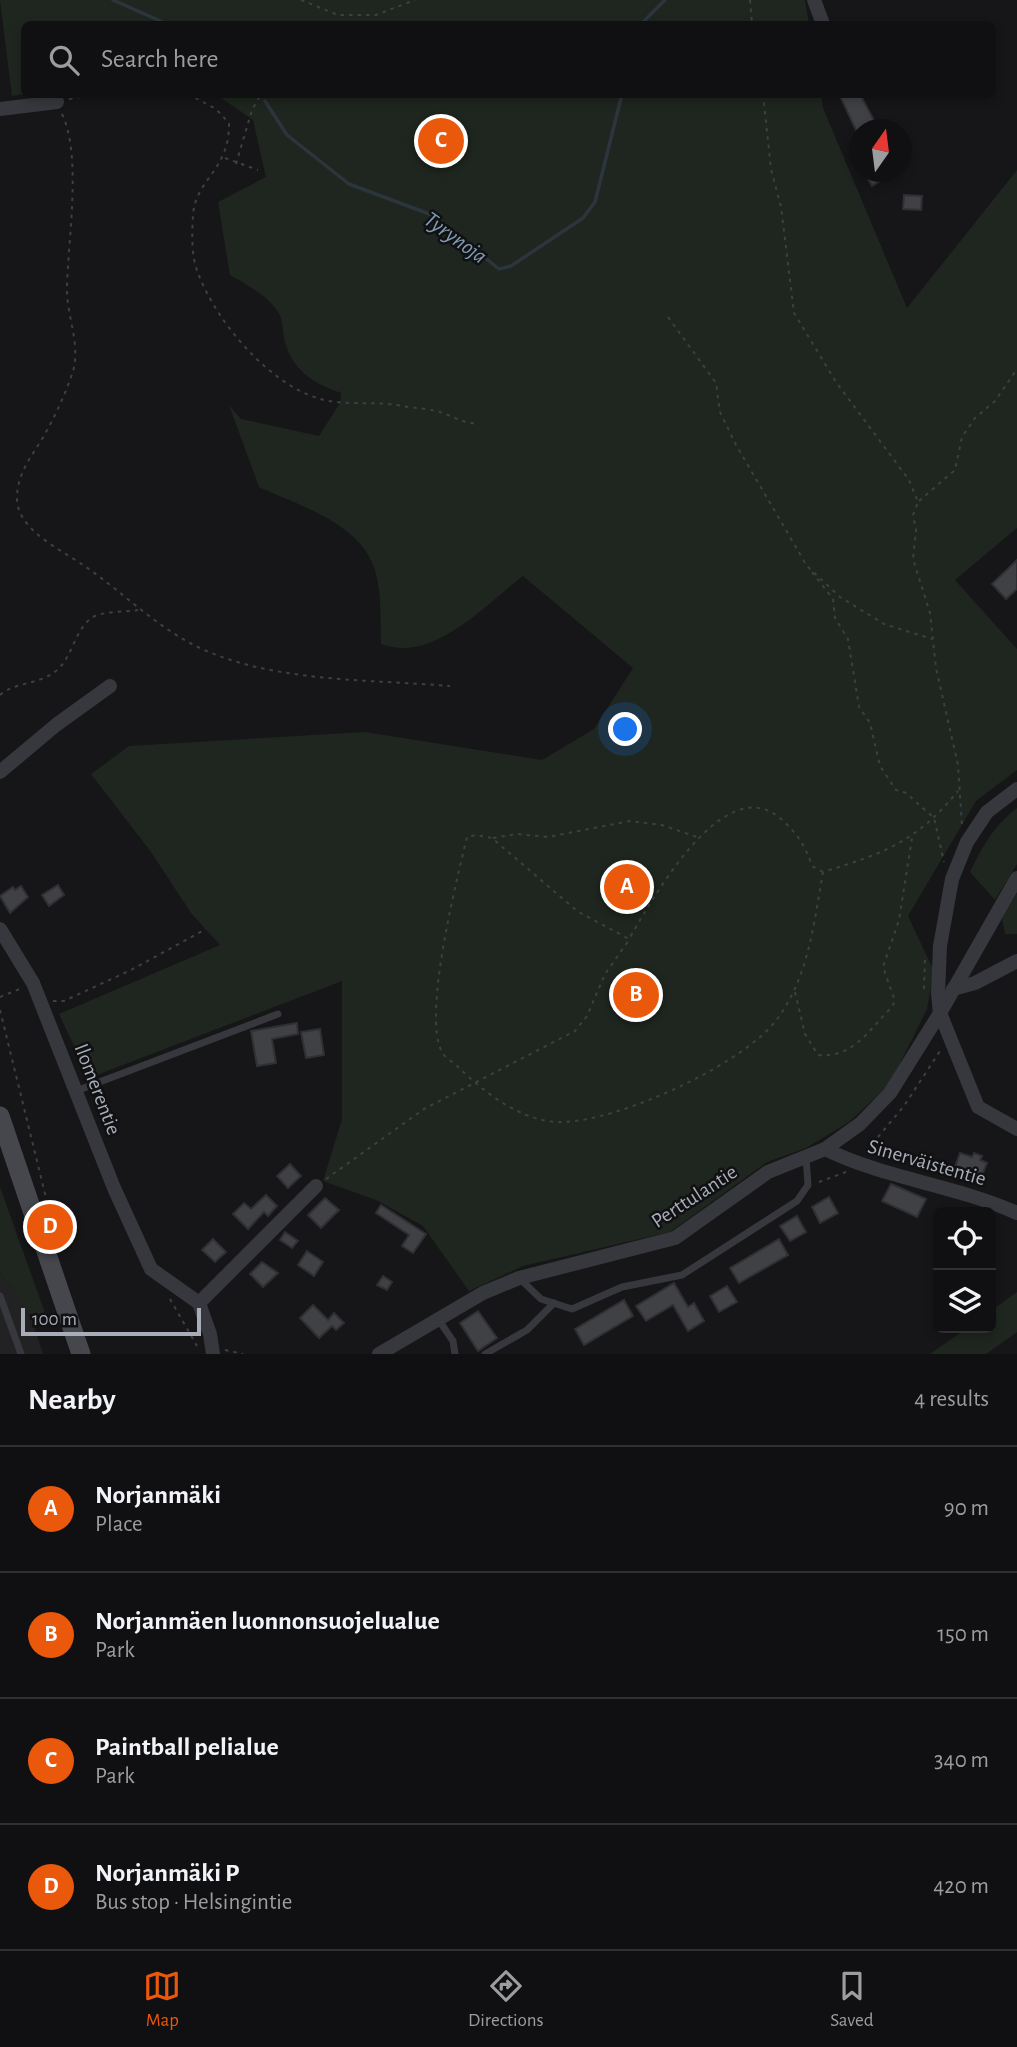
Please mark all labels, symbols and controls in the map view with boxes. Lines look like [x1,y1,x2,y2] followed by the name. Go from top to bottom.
[21,21,996,98] search box
[45,41,83,79] icon: search
[101,46,219,72] text: Search here
[418,115,464,167] pin: C
[849,119,912,182] north arrow
[419,208,491,269] water label: Tyrynoja
[608,712,642,746] your location
[604,861,650,913] pin: A
[613,969,659,1021] pin: B
[71,1041,125,1138] street label: Ilomerentie
[865,1136,988,1189] street label: Sinerväistentie
[648,1161,741,1232] street label: Perttulantie
[27,1201,73,1253] pin: D
[933,1207,996,1333] map controls
[933,1207,996,1270] button: locate
[933,1270,996,1333] button: layers
[21,1305,201,1337] scale bar
[32,1310,77,1329] text: 100 m
[28,1385,116,1415] text: Nearby
[914,1388,989,1411] text: 4 results
[95,1482,221,1508] text: Norjanmäki
[44,1497,58,1520] text: A
[944,1497,989,1520] text: 90 m
[95,1513,143,1536] text: Place
[95,1608,440,1634] text: Norjanmäen luonnonsuojelualue
[44,1623,58,1646] text: B
[937,1623,989,1646] text: 150 m
[95,1639,135,1662] text: Park
[95,1734,279,1760] text: Paintball pelialue
[45,1749,57,1772] text: C
[934,1749,989,1772] text: 340 m
[95,1765,135,1788] text: Park
[95,1860,239,1886] text: Norjanmäki P
[43,1875,59,1898] text: D
[933,1875,989,1898] text: 420 m
[95,1891,292,1914] text: Bus stop · Helsingintie
[143,1967,181,2032] tab: Map
[468,1967,544,2032] tab: Directions
[830,1967,874,2032] tab: Saved

